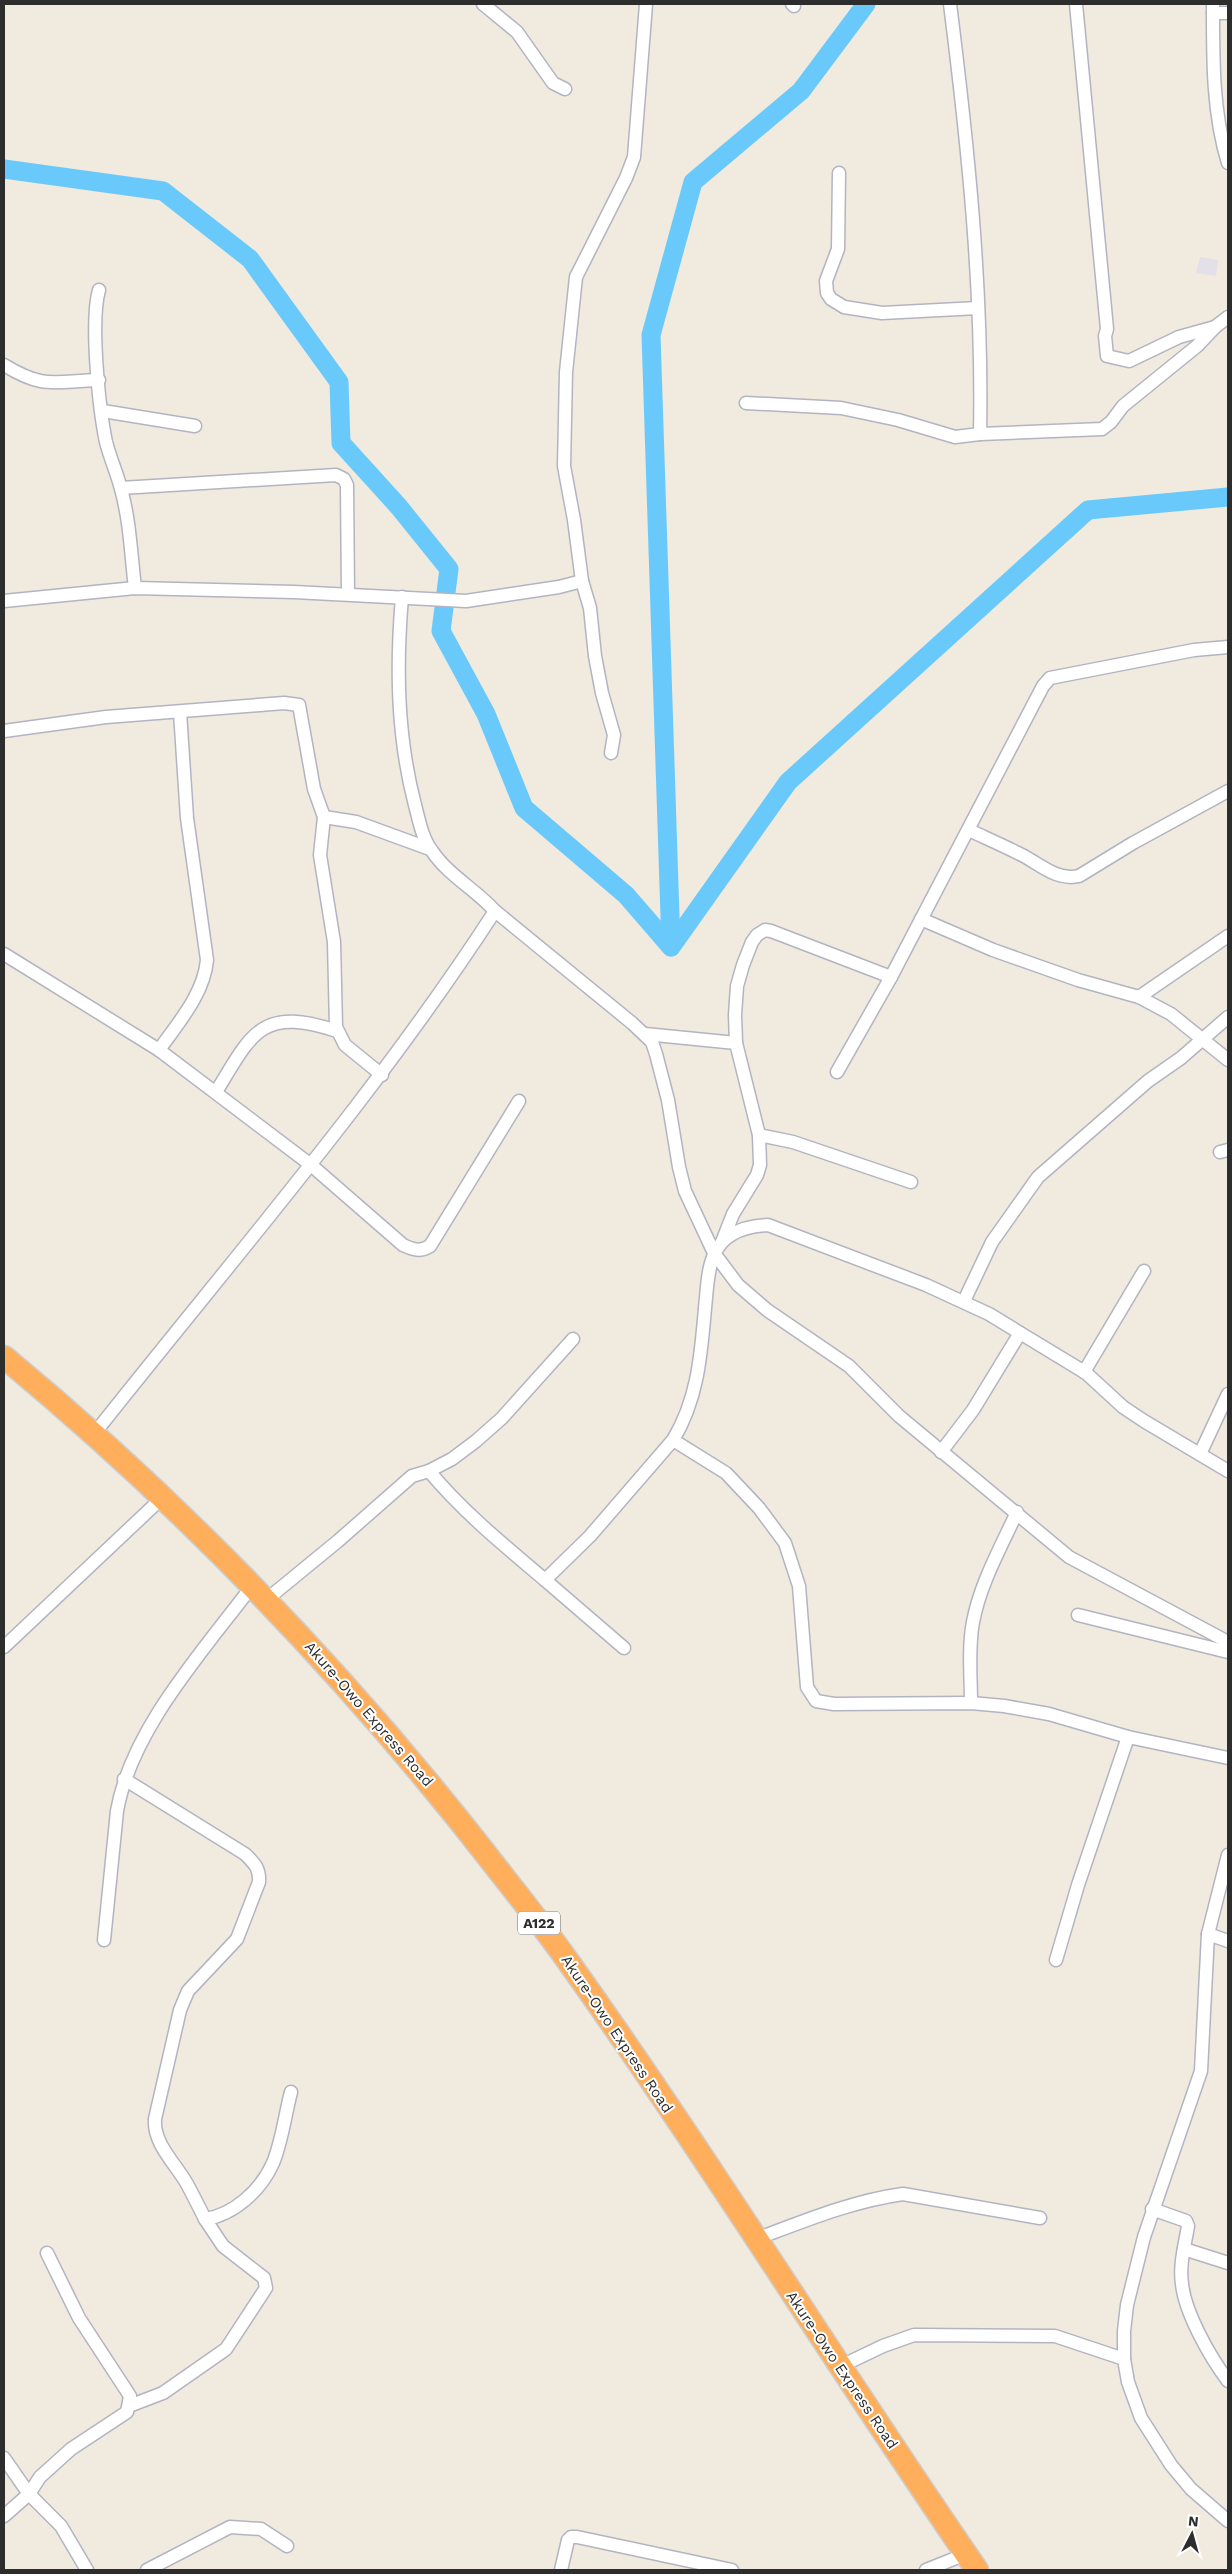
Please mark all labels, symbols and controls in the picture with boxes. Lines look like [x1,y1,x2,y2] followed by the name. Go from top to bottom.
[301,1638,437,1790] street label: Akure-Owo Express Road
[518,1912,560,1935] road number: A122
[557,1952,677,2116] street label: Akure-Owo Express Road
[782,2288,902,2452] street label: Akure-Owo Express Road
[1167,2509,1217,2559] north arrow
[1187,2513,1199,2530] text: N

